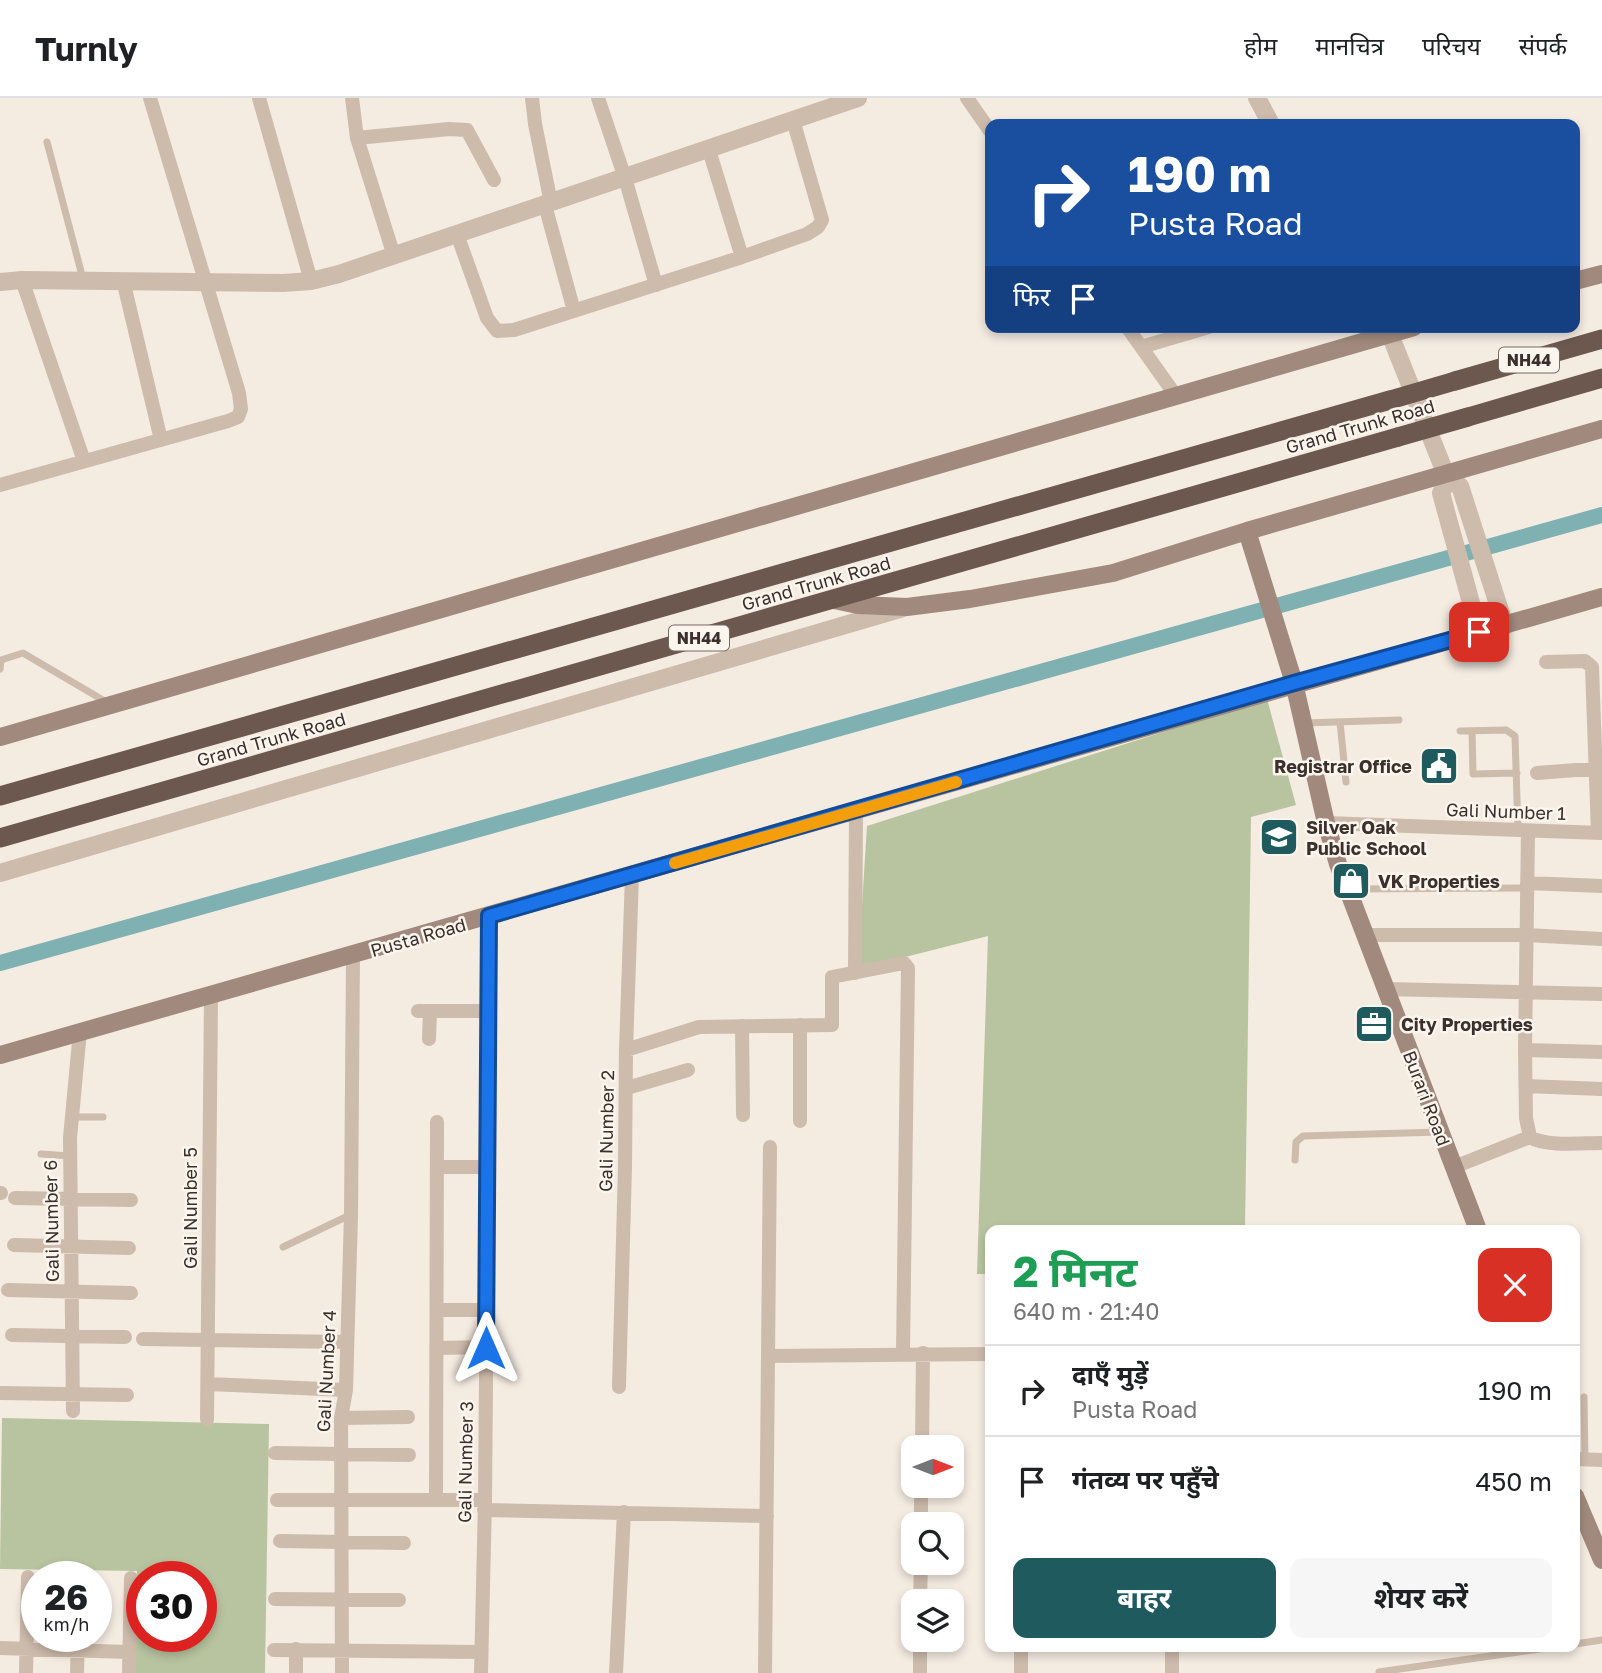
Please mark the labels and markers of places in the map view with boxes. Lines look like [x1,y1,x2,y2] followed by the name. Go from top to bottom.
[1449,602,1509,662] pin
[1418,745,1460,787] public building icon: Registrar Office
[1274,755,1412,777] place label: Registrar Office
[1258,816,1300,858] school or university icon: Silver Oak Public School
[1306,816,1427,859] place label: Silver Oak Public School
[1330,860,1372,902] shop icon: VK Properties
[1378,870,1500,892] place label: VK Properties
[1353,1003,1395,1045] office icon: City Properties
[1401,1013,1533,1035] place label: City Properties

